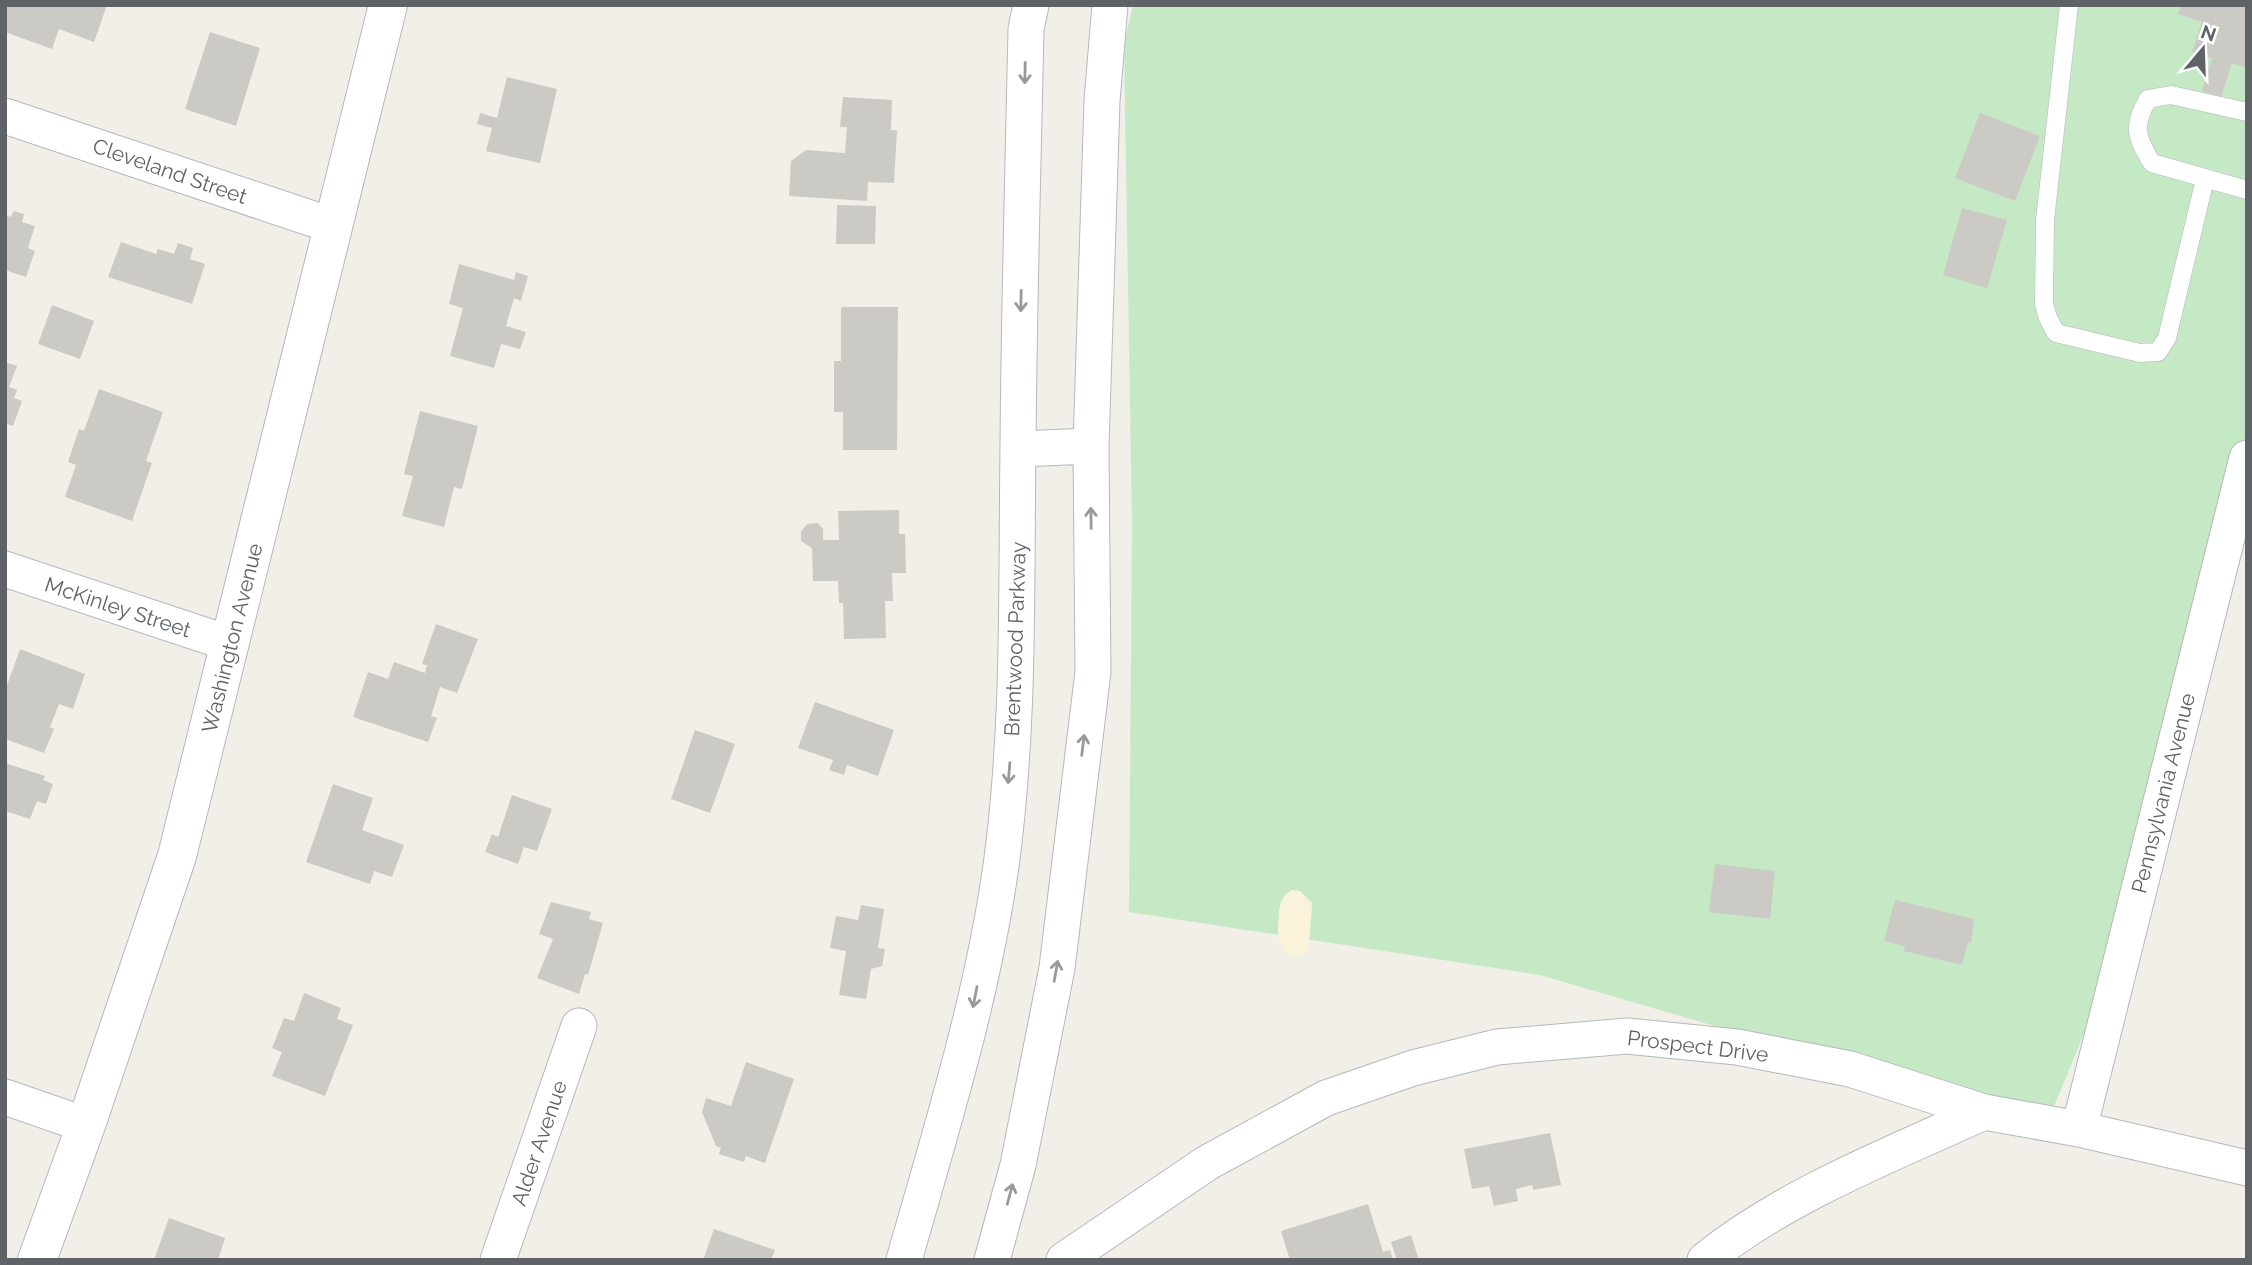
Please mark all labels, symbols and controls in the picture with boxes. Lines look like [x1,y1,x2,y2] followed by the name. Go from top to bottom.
[2168,14,2238,84] north arrow
[2198,20,2219,46] text: N
[1019,61,1032,84] one-way arrow
[90,133,250,209] street label: Cleveland Street
[1014,289,1027,312] one-way arrow
[1084,507,1098,530] one-way arrow
[196,541,268,735] street label: Washington Avenue
[999,541,1031,737] street label: Brentwood Parkway
[42,572,194,642] street label: McKinley Street
[2126,690,2200,896] street label: Pennsylvania Avenue
[1077,735,1090,757] one-way arrow
[1002,761,1015,784] one-way arrow
[1050,960,1063,983] one-way arrow
[968,985,981,1008] one-way arrow
[1626,1025,1770,1067] street label: Prospect Drive
[506,1077,572,1209] street label: Alder Avenue
[1004,1183,1017,1206] one-way arrow

